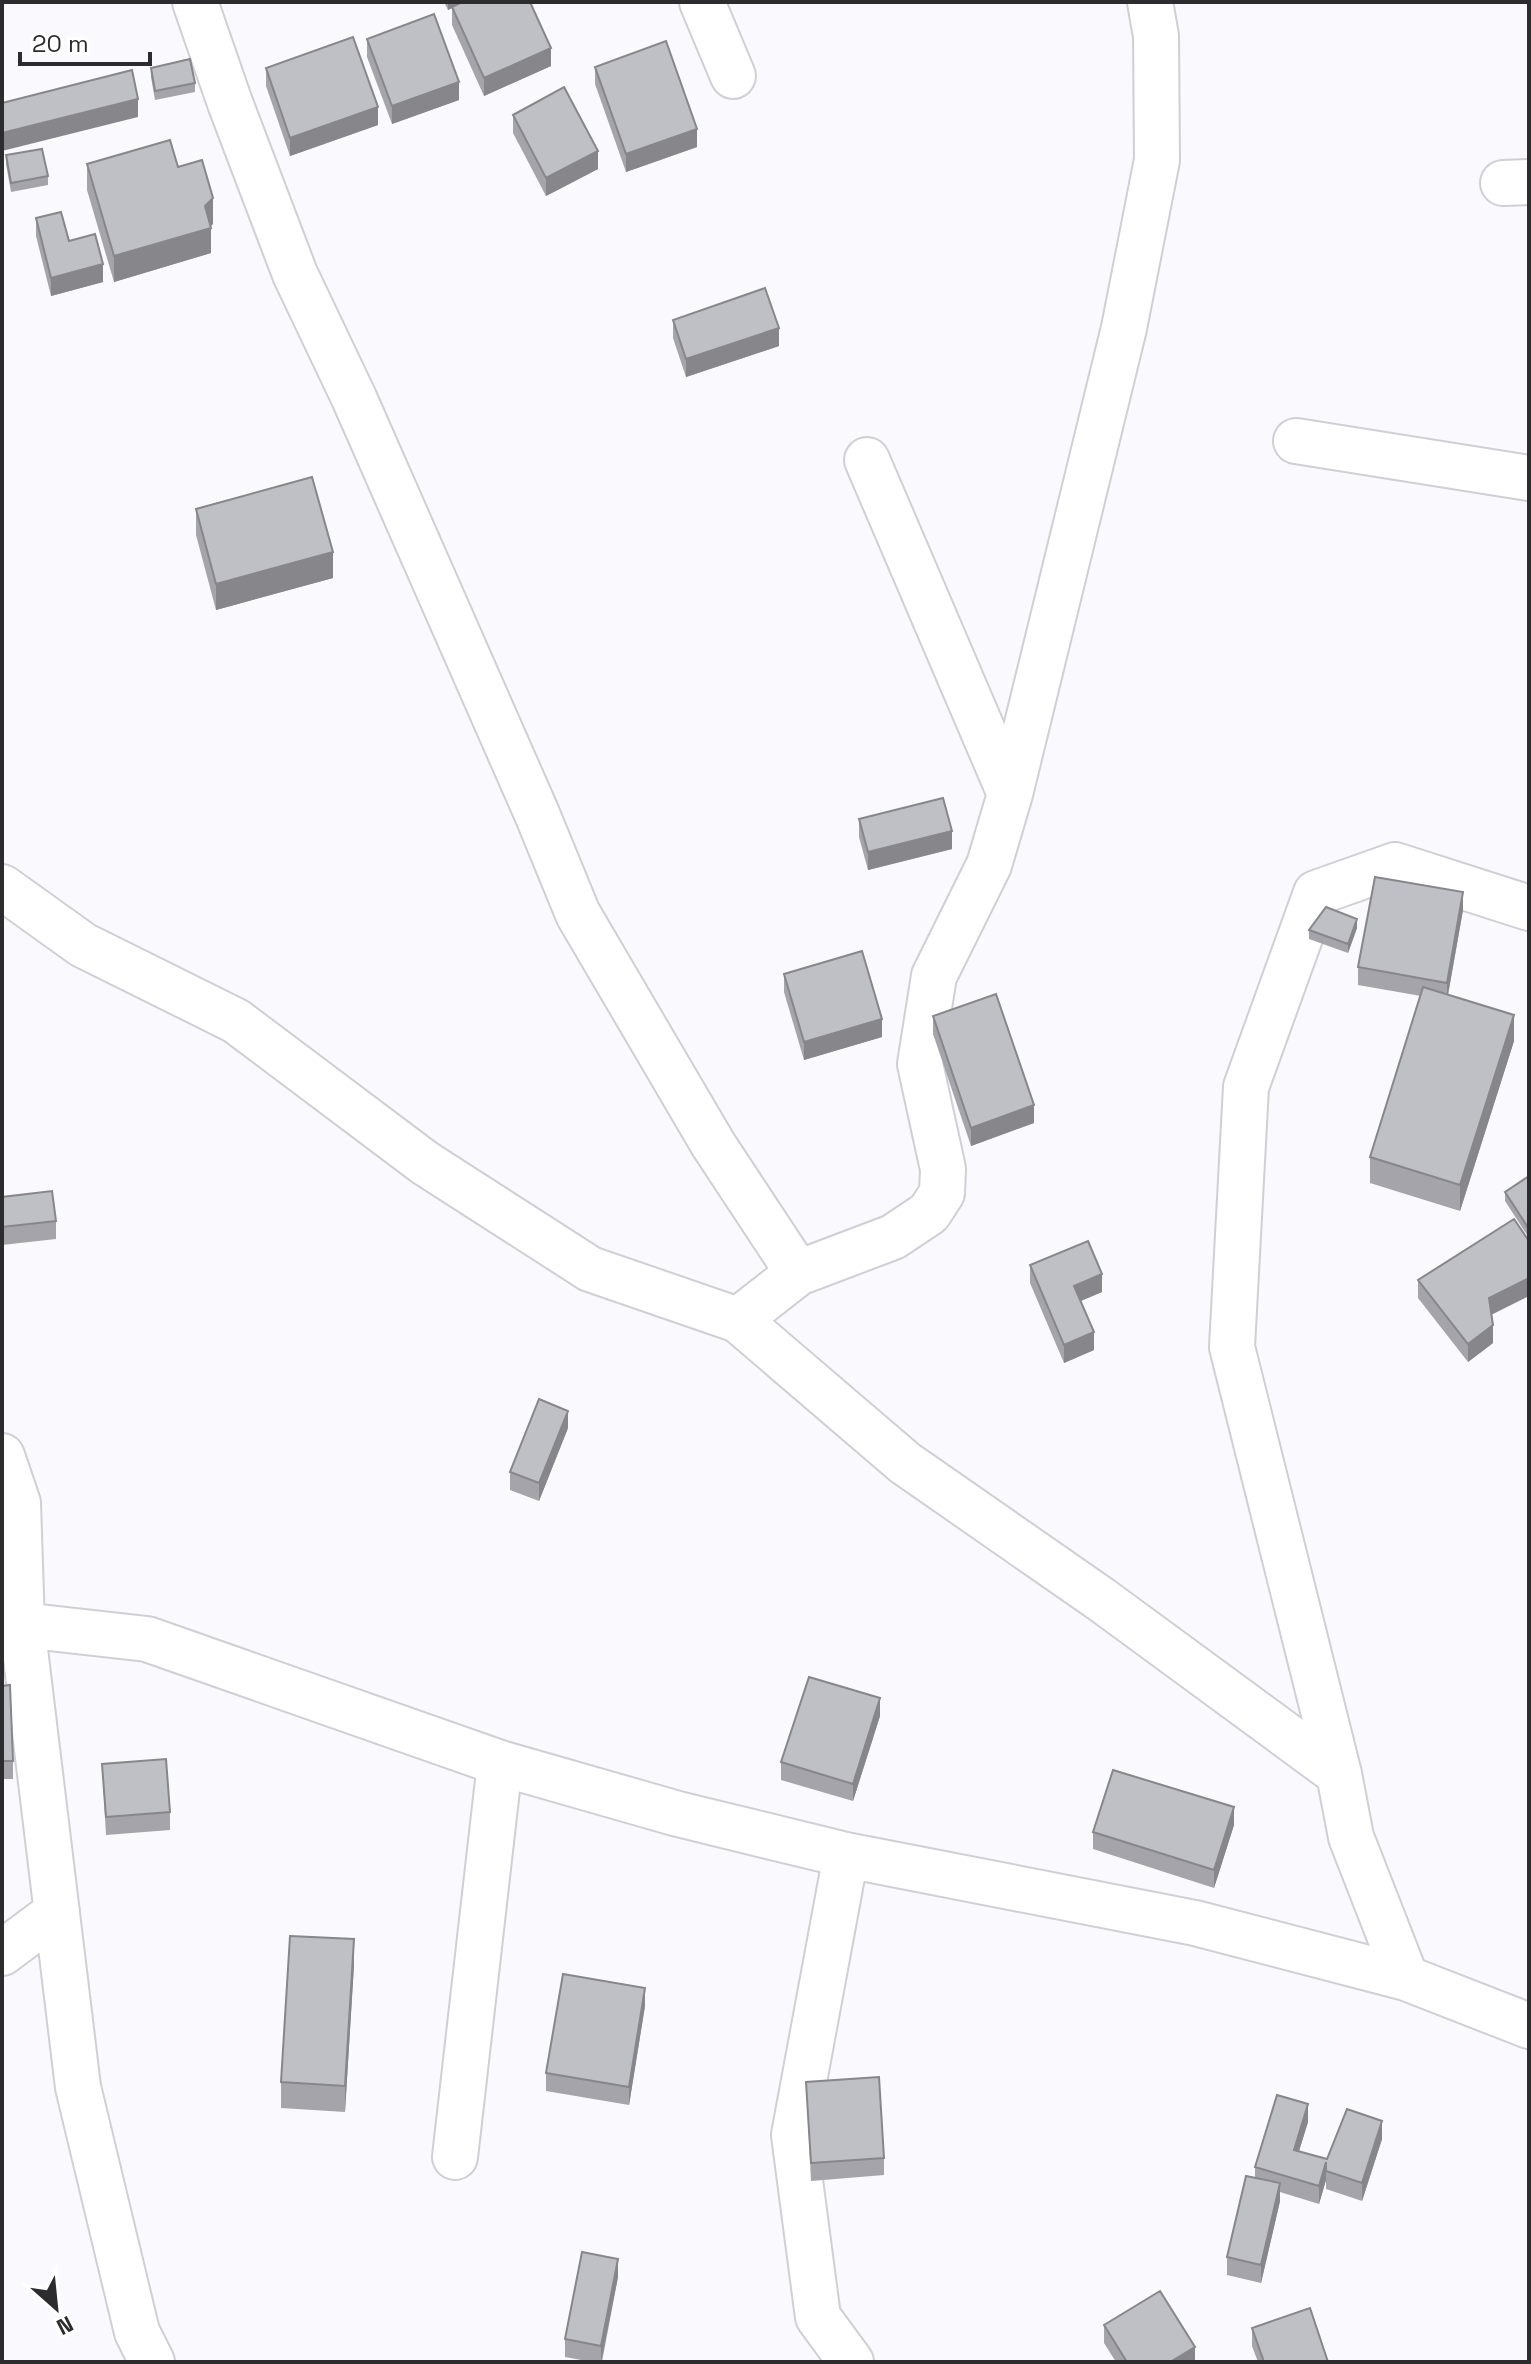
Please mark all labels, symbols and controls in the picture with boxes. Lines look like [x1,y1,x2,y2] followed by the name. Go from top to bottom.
[20,16,150,66] scale bar
[32,28,89,59] text: 20 m
[16,2268,96,2348] north arrow
[52,2310,78,2342] text: N

